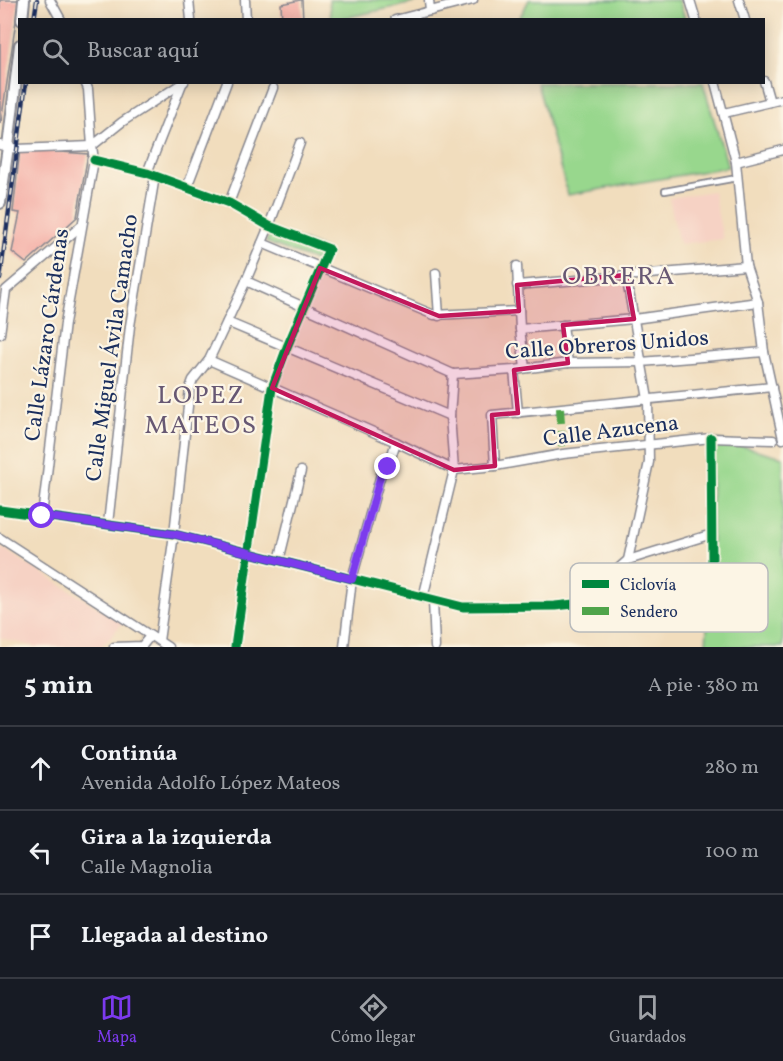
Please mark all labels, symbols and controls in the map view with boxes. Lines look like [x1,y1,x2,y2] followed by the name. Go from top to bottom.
[18,18,765,84] search box
[39,35,72,68] icon: search
[87,36,199,67] text: Buscar aquí
[79,212,147,484] street label: Calle Miguel Ávila Camacho
[18,227,78,443] street label: Calle Lázaro Cárdenas
[562,259,676,295] district label: OBRERA
[504,323,710,369] street label: Calle Obreros Unidos
[144,378,258,444] district label: LOPEZ MATEOS
[541,408,681,456] street label: Calle Azucena
[374,453,400,479] route end
[28,502,54,528] route start
[570,563,768,632] legend
[620,575,676,597] text: Ciclovía
[620,602,678,624] text: Sendero
[24,668,93,704] text: 5 min
[648,672,759,700] text: A pie · 380 m
[81,739,178,770] text: Continúa
[24,752,57,785] icon: ahead
[704,754,759,782] text: 280 m
[81,770,340,798] text: Avenida Adolfo López Mateos
[81,823,272,854] text: Gira a la izquierda
[24,836,57,869] icon: left
[705,838,759,866] text: 100 m
[81,854,213,882] text: Calle Magnolia
[24,920,57,953] icon: arrive
[81,921,268,952] text: Llegada al destino
[97,991,137,1049] tab: Mapa
[331,991,416,1049] tab: Cómo llegar
[609,991,686,1049] tab: Guardados

